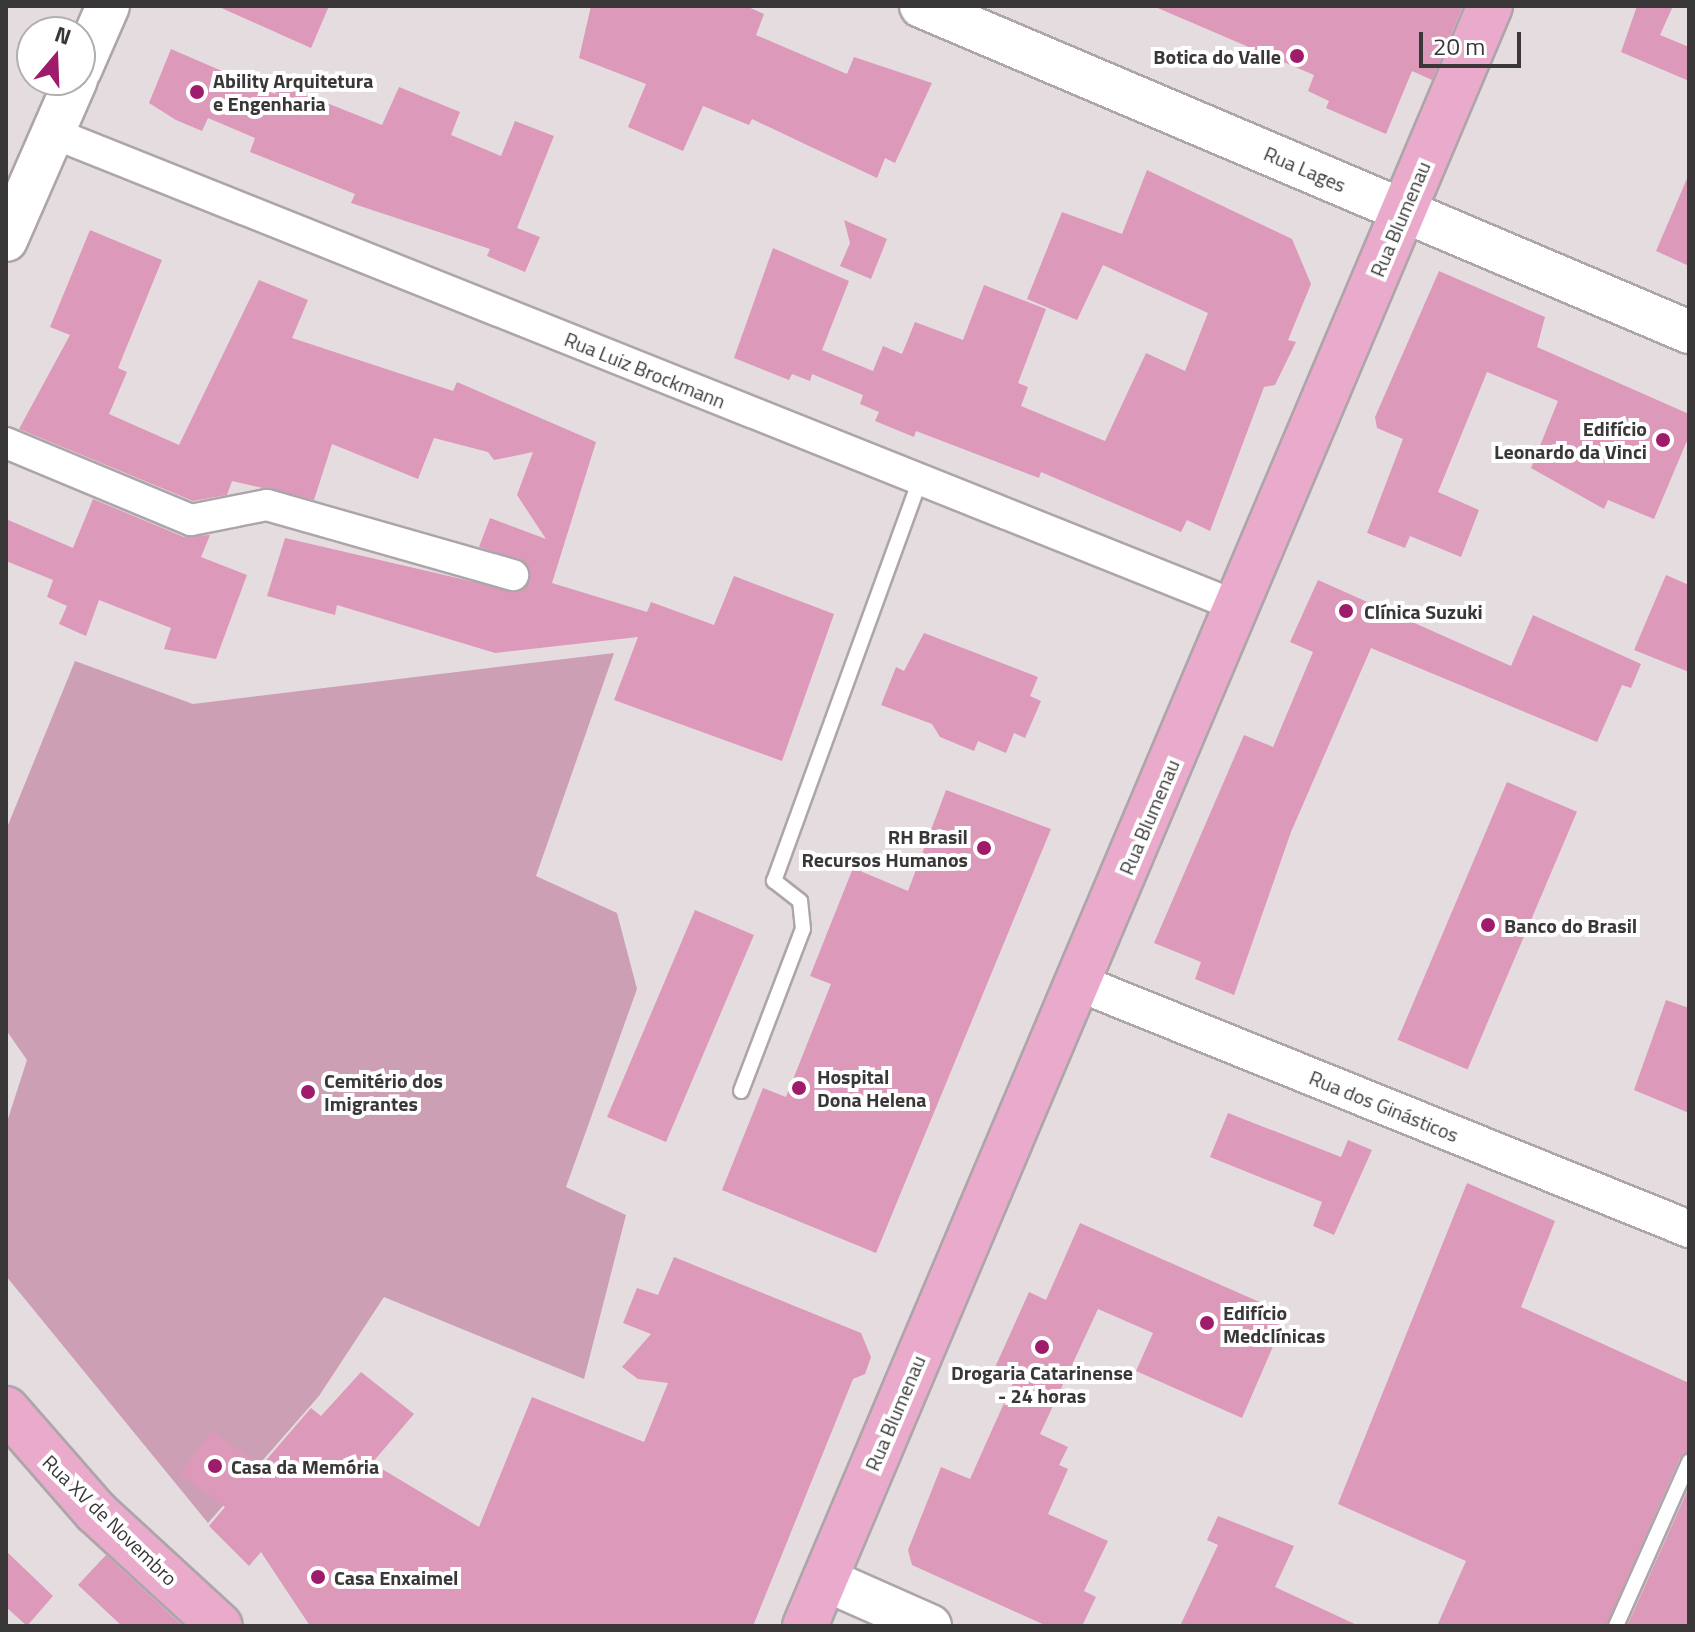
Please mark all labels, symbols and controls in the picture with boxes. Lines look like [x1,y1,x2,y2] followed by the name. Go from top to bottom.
[16,16,96,96] north arrow
[1423,16,1525,66] scale bar
[50,17,76,54] text: N
[1433,28,1485,64] text: 20 m
[1153,44,1281,68] place label: Botica do Valle
[1288,47,1306,65] marker: Botica do Valle
[213,68,373,115] place label: Ability Arquitetura e Engenharia
[188,83,206,101] marker: Ability Arquitetura e Engenharia
[1260,141,1350,197] street label: Rua Lages
[1365,158,1435,280] street label: Rua Blumenau
[561,327,729,413] street label: Rua Luiz Brockmann
[1494,416,1647,463] place label: Edifício Leonardo da Vinci
[1654,431,1672,449] marker: Edifício Leonardo da Vinci
[1364,599,1483,623] place label: Clínica Suzuki
[1335,600,1357,622] marker: Clínica Suzuki
[1114,756,1184,878] street label: Rua Blumenau
[801,824,968,871] place label: RH Brasil Recursos Humanos
[975,839,993,857] marker: RH Brasil Recursos Humanos
[1504,913,1637,937] place label: Banco do Brasil
[1479,916,1497,934] marker: Banco do Brasil
[817,1064,927,1111] place label: Hospital Dona Helena
[1306,1065,1462,1147] street label: Rua dos Ginásticos
[324,1068,443,1115] place label: Cemitério dos Imigrantes
[788,1077,810,1099] marker: Hospital Dona Helena
[299,1083,317,1101] marker: Cemitério dos Imigrantes
[1223,1300,1325,1347] place label: Edifício Medclínicas
[1198,1314,1216,1332] marker: Edifício Medclínicas
[1033,1338,1051,1356] marker: Drogaria Catarinense - 24 horas
[860,1352,930,1474] street label: Rua Blumenau
[951,1360,1133,1407] place label: Drogaria Catarinense - 24 horas
[38,1450,182,1590] street label: Rua XV de Novembro
[231,1454,379,1478] place label: Casa da Memória
[206,1457,224,1475] marker: Casa da Memória
[334,1565,459,1589] place label: Casa Enxaimel
[309,1568,327,1586] marker: Casa Enxaimel

